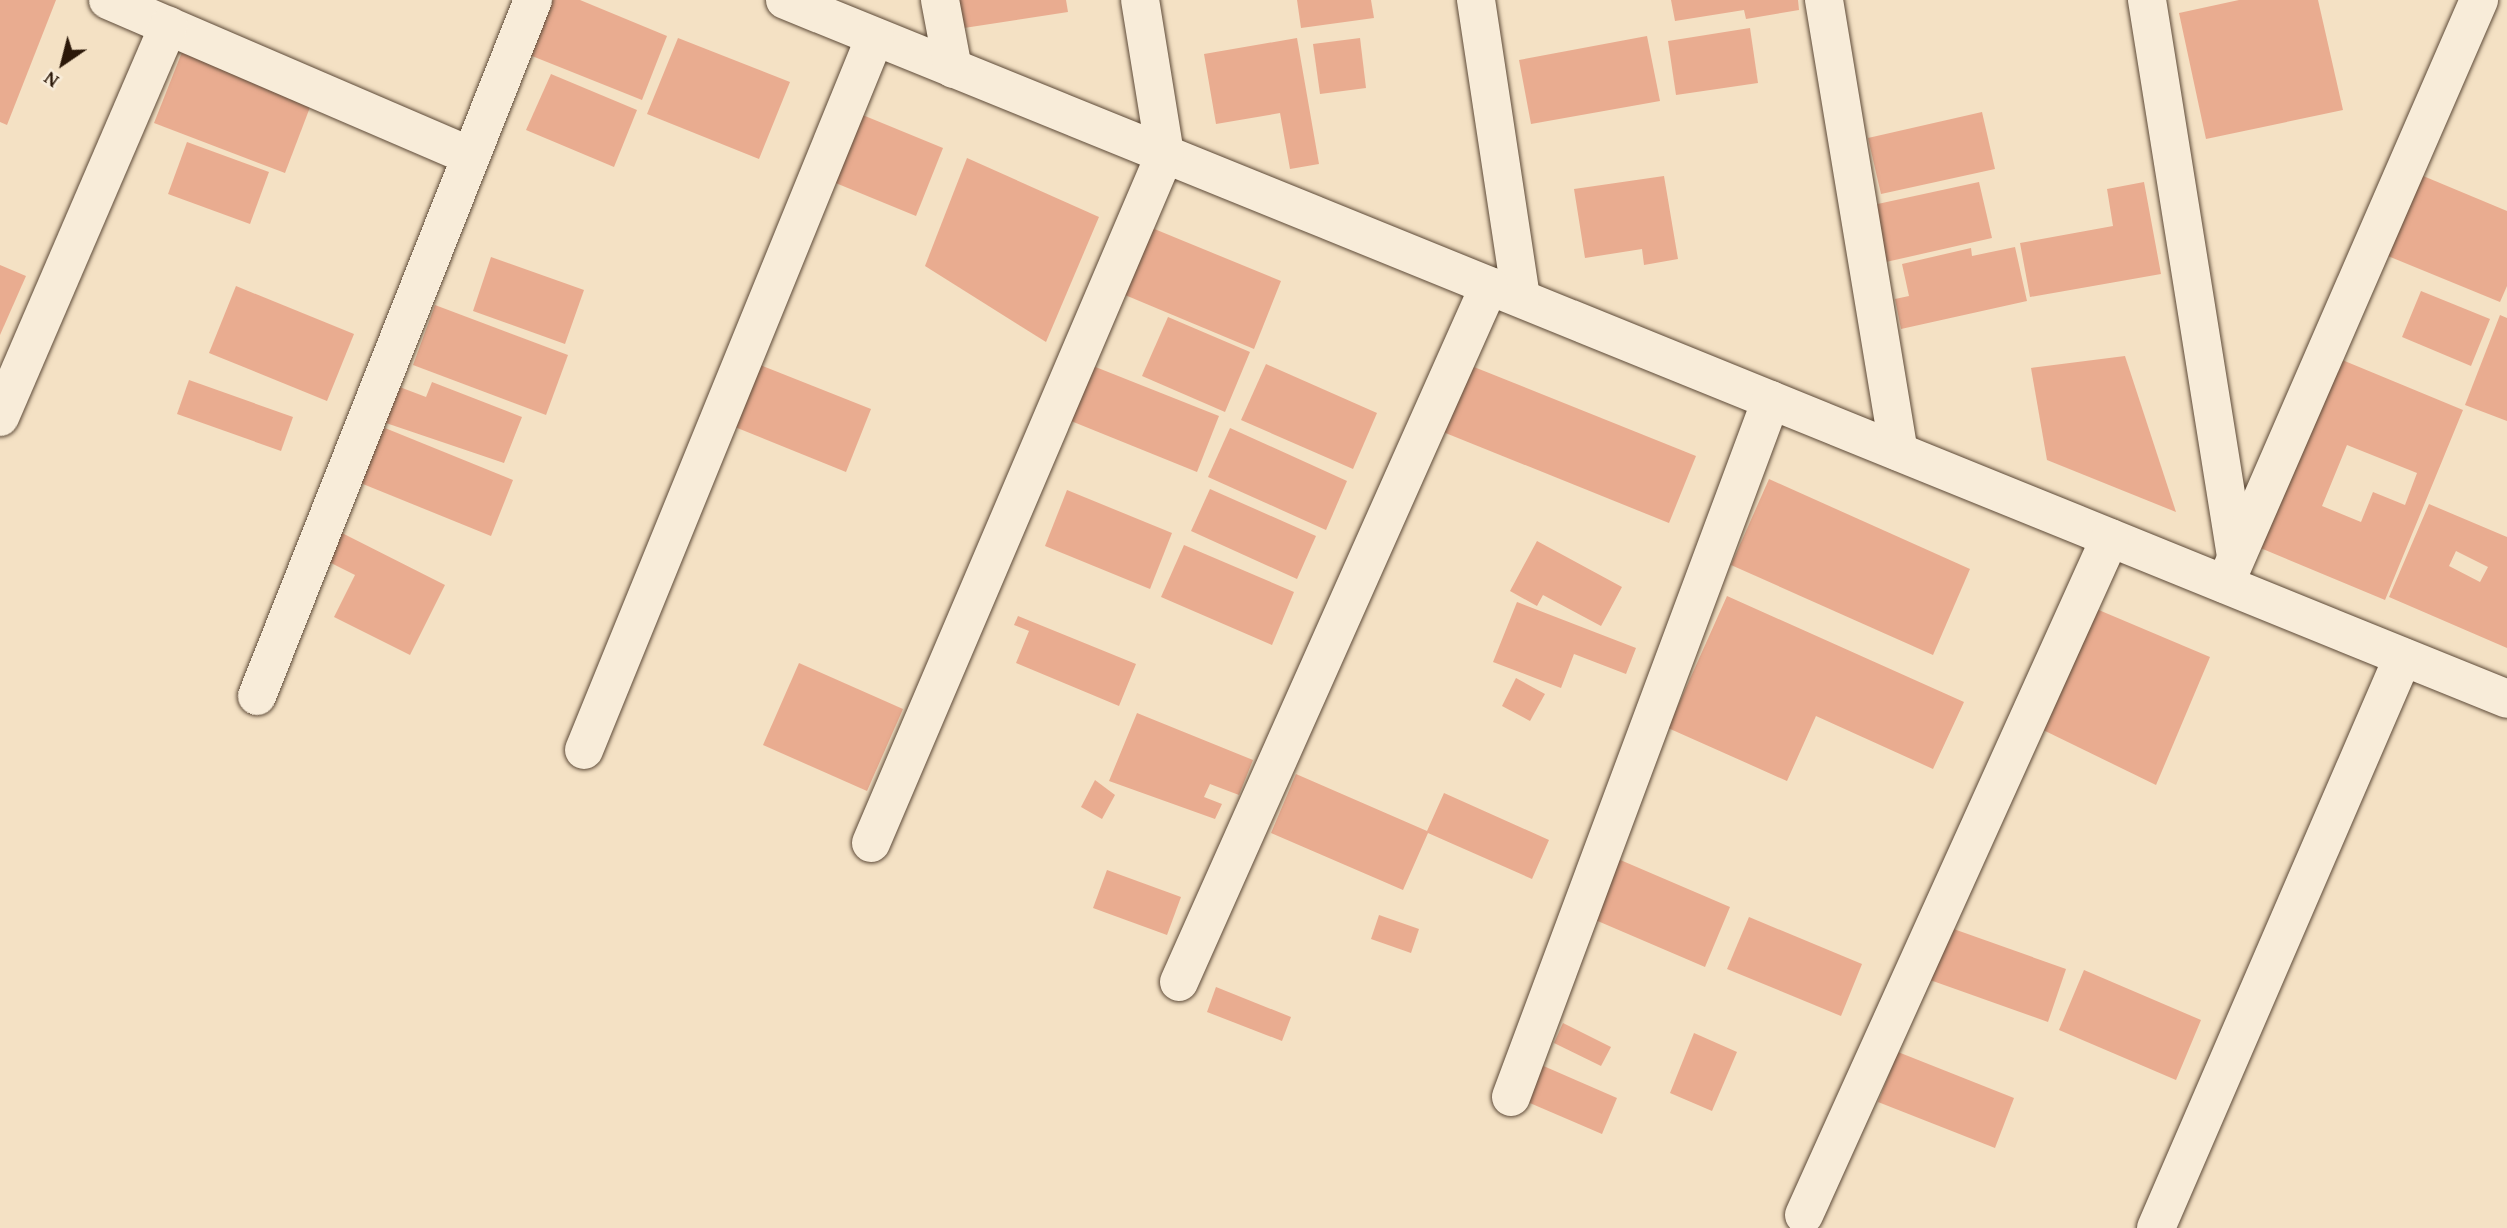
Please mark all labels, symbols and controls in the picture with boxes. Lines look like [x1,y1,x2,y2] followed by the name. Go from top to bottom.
[28,28,98,98] north arrow
[38,65,64,95] text: N

